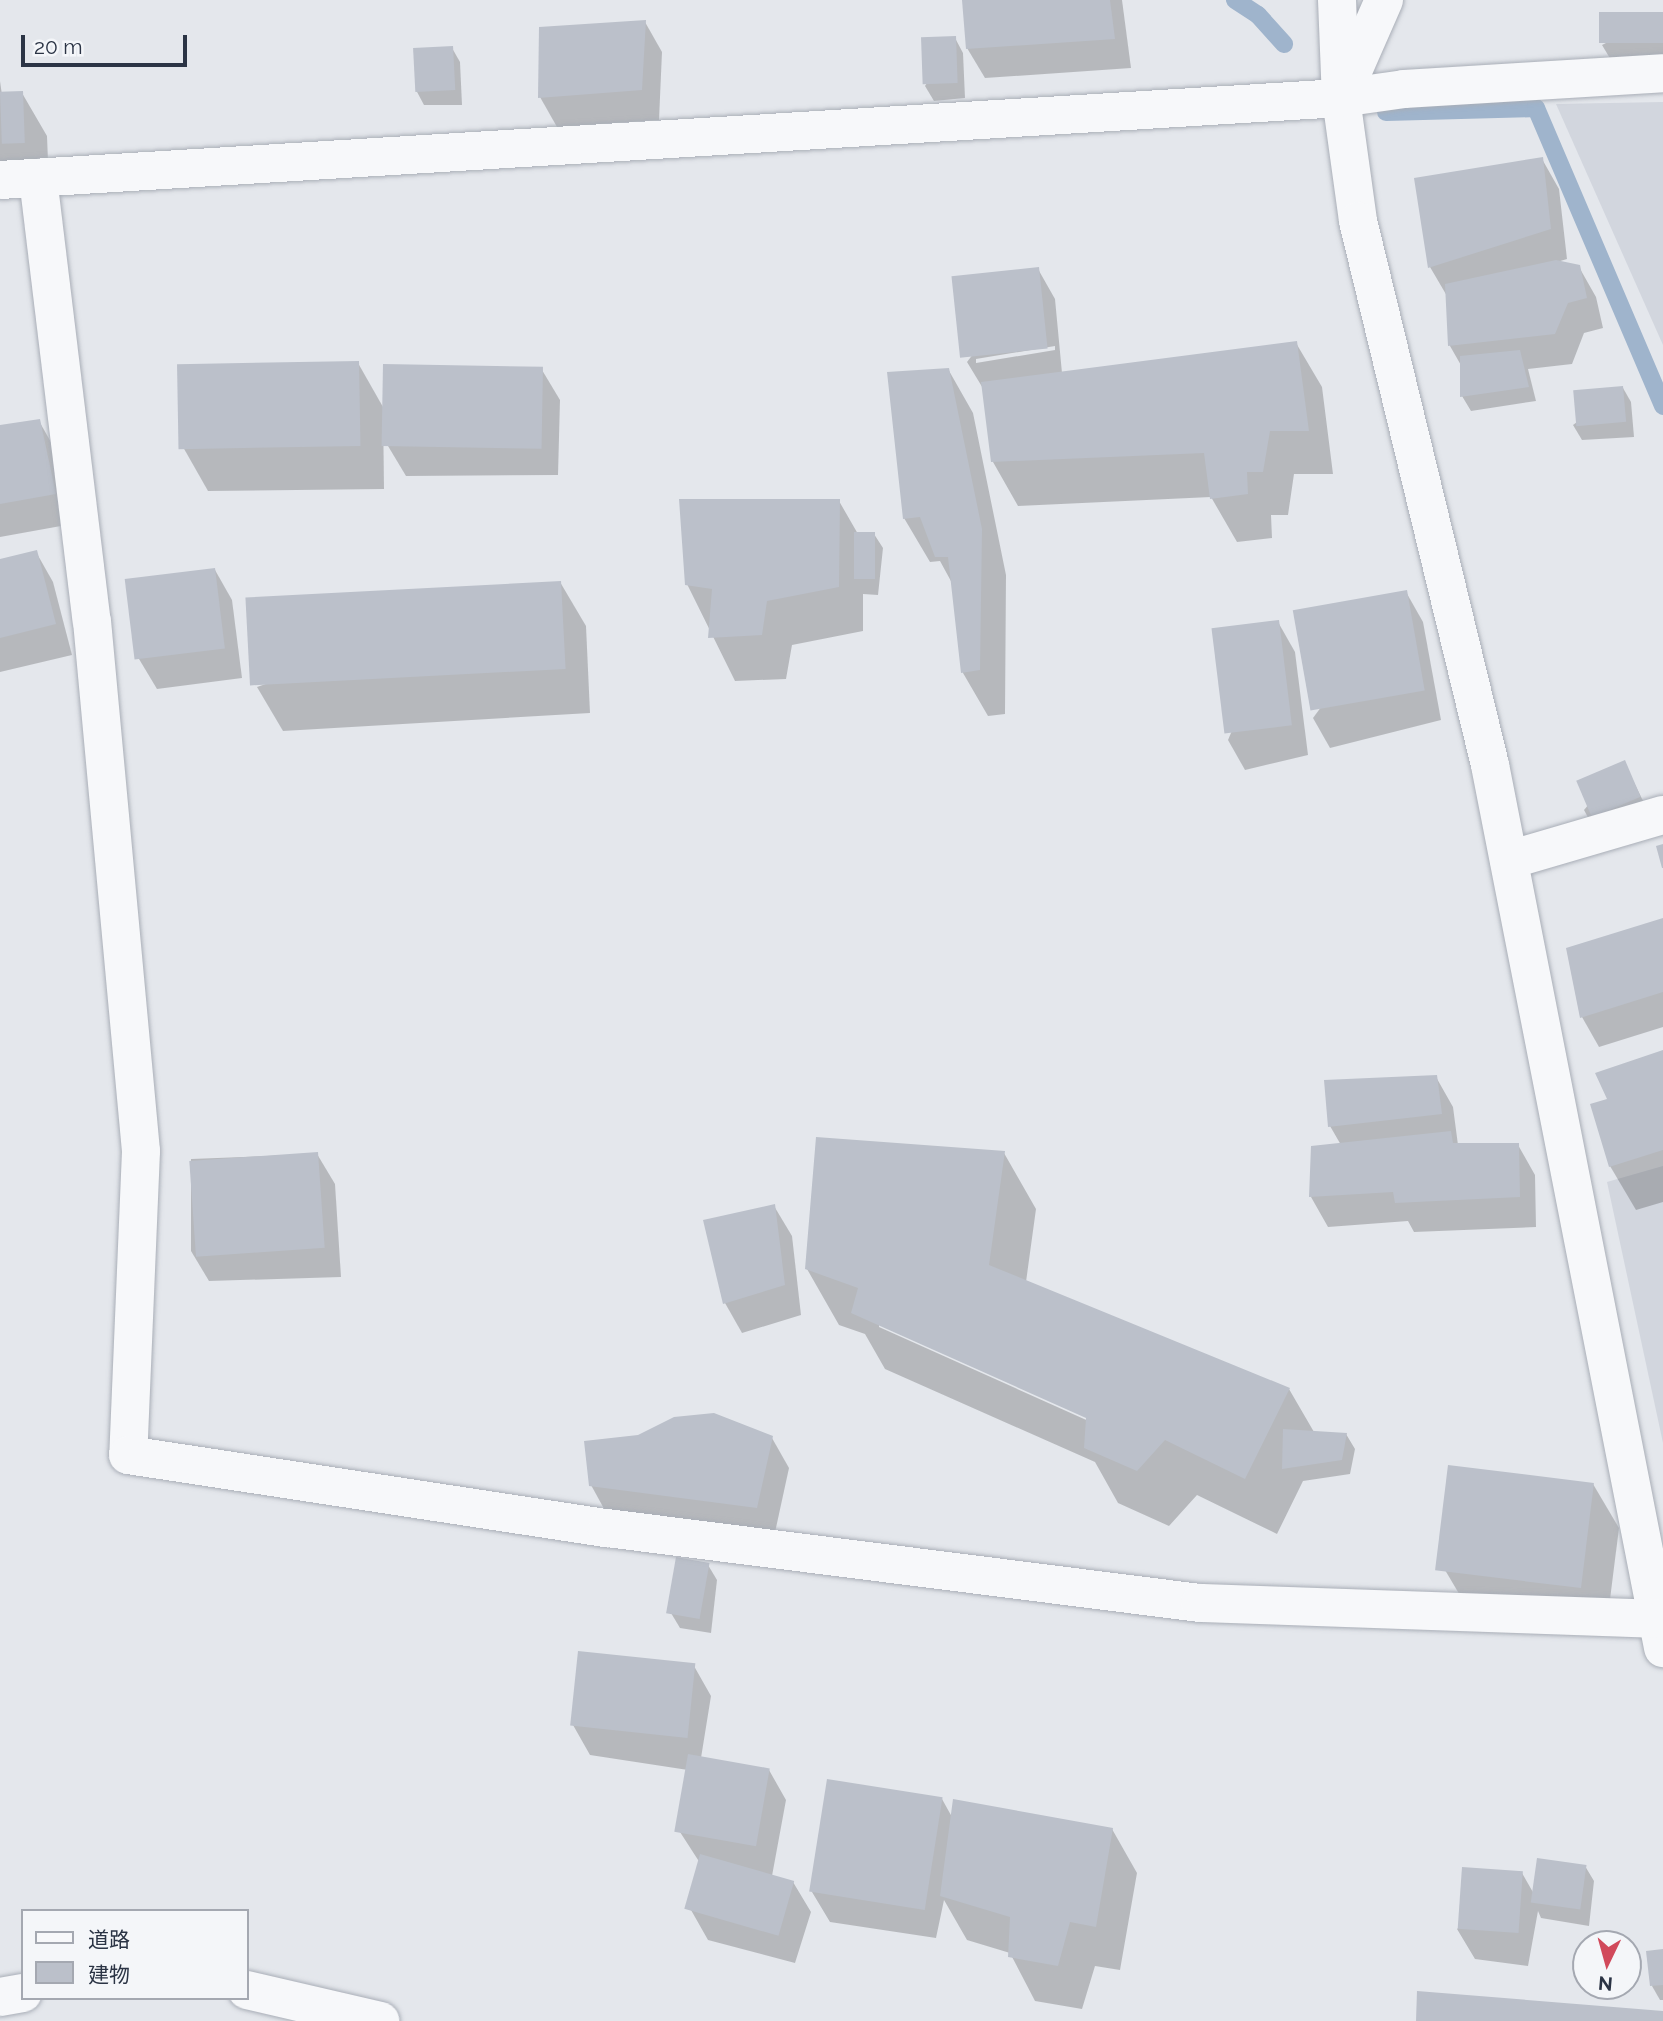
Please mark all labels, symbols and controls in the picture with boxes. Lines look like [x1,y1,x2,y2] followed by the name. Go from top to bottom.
[24,21,191,65] scale bar
[34,34,82,59] text: 20 m
[21,1909,248,2000] legend
[88,1927,130,1952] text: 道路
[1572,1930,1642,2000] north arrow
[88,1962,130,1987] text: 建物
[1597,1972,1614,1996] text: N

